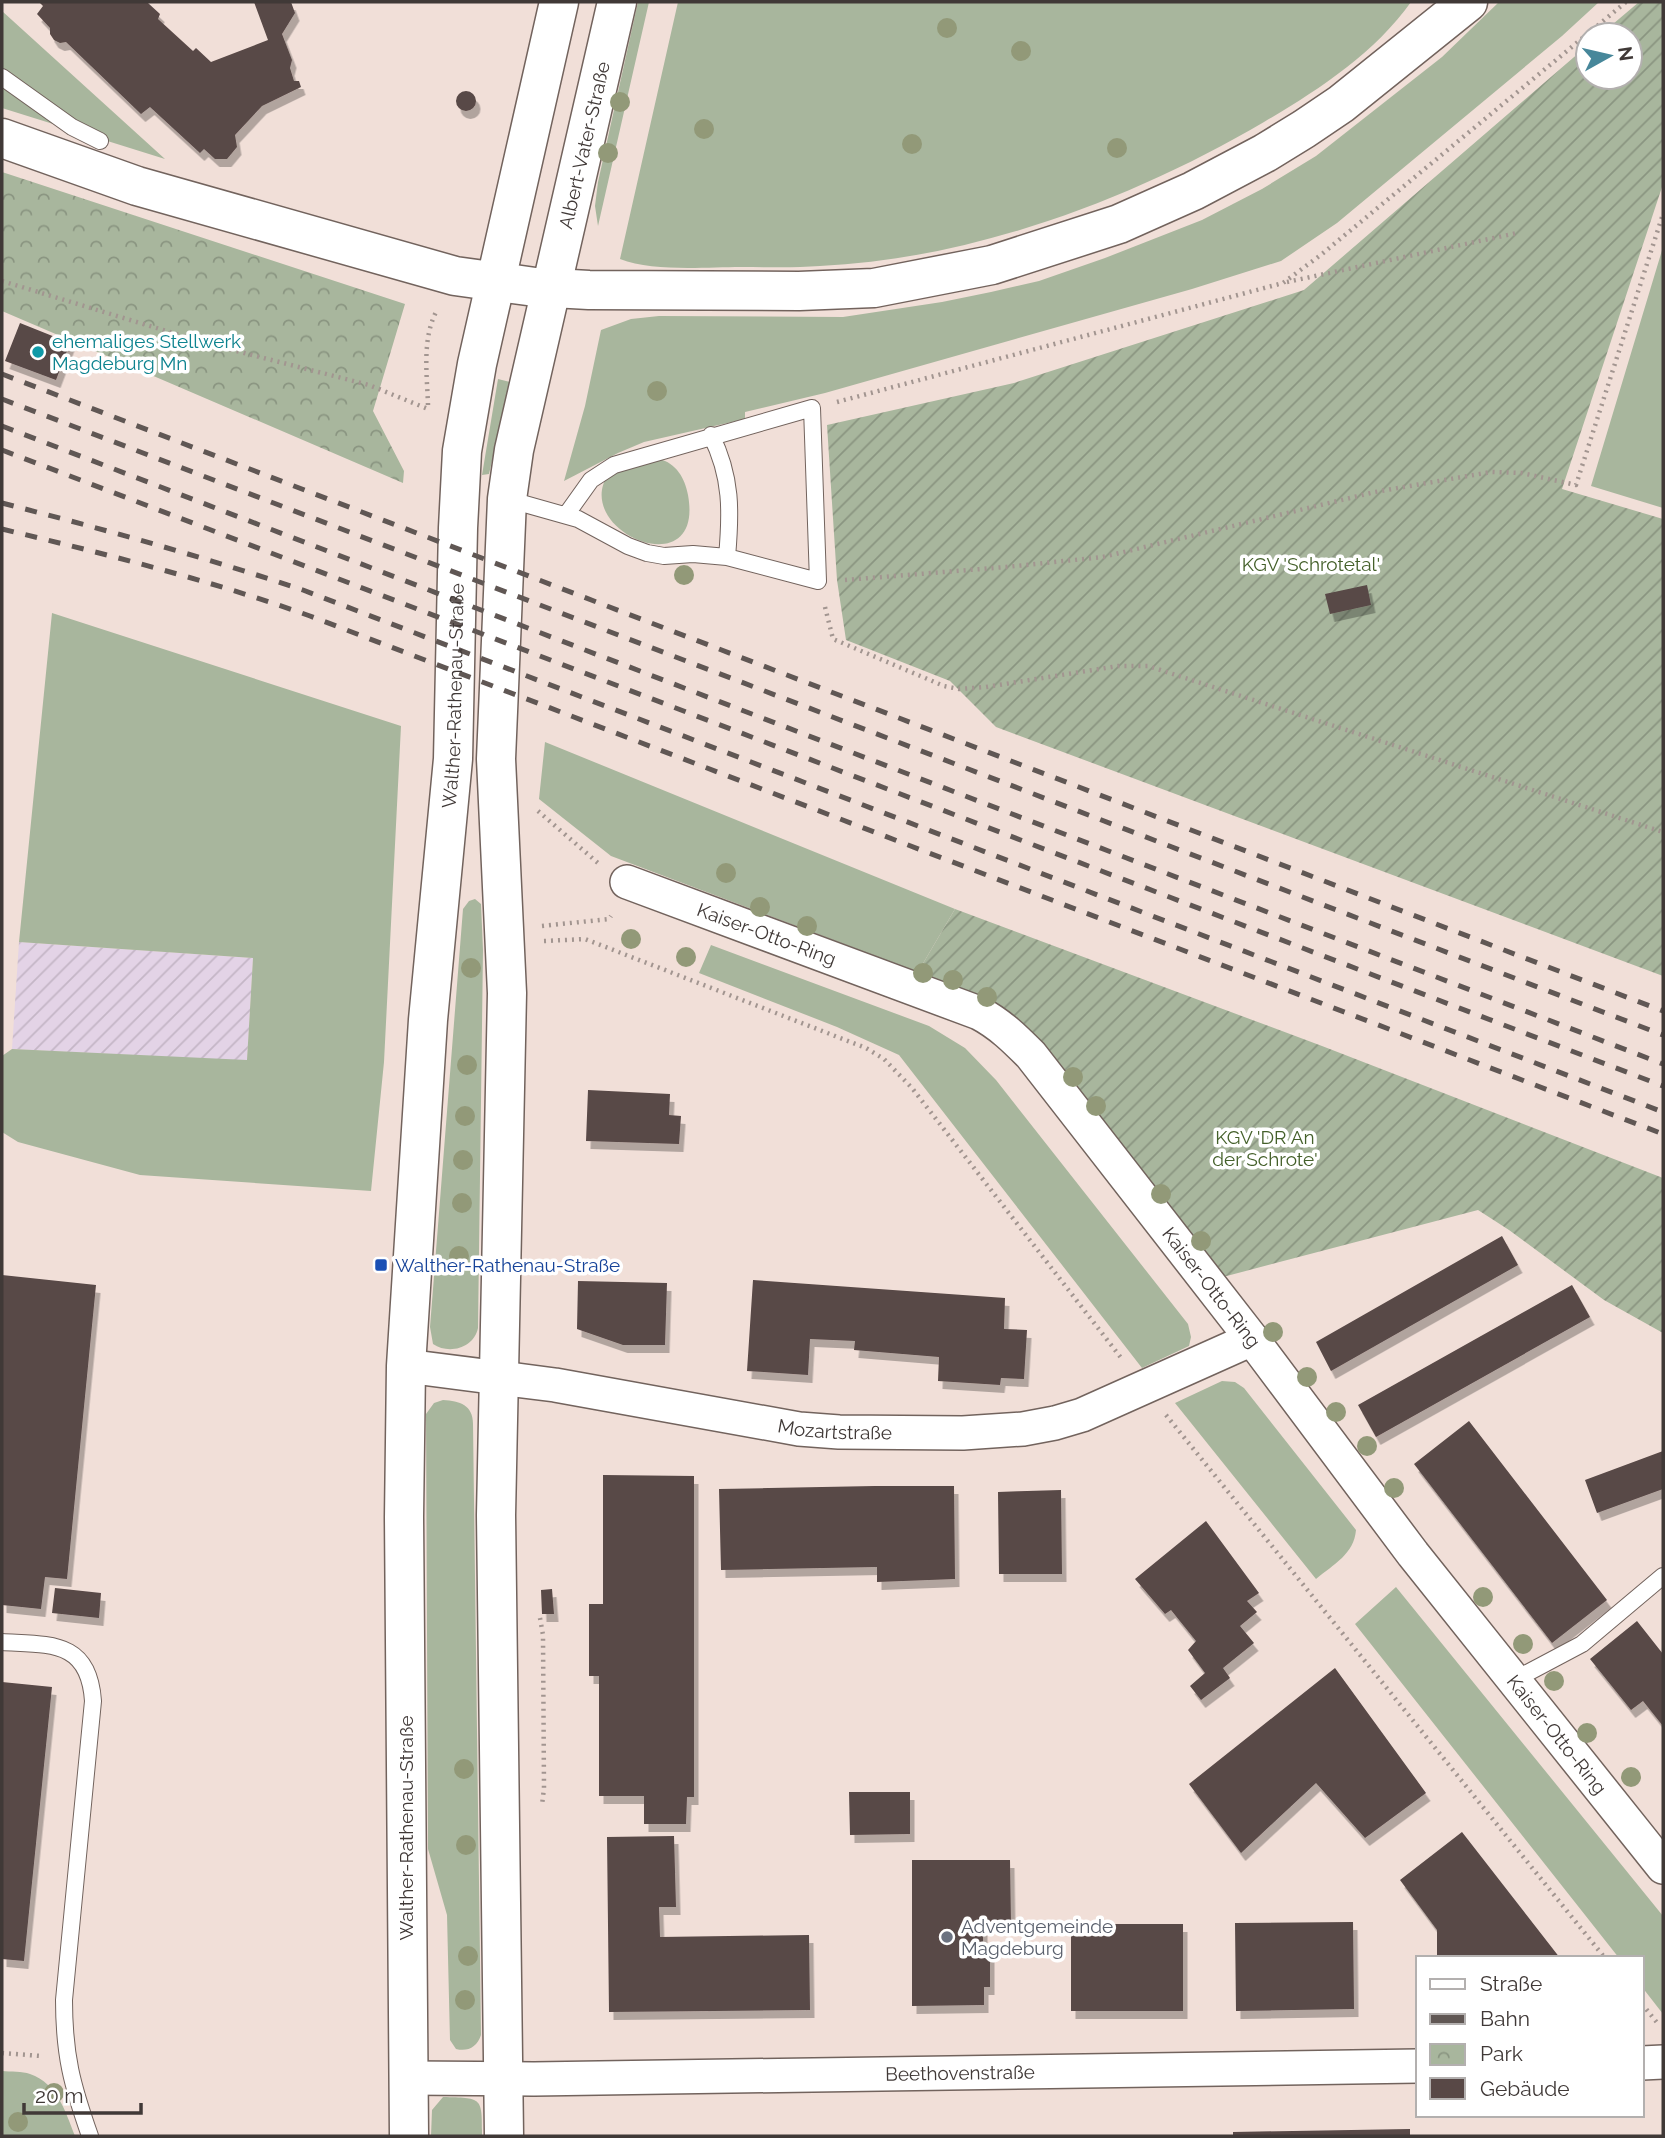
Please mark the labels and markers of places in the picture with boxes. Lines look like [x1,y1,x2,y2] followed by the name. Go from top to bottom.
[52,330,241,374] place label: ehemaliges Stellwerk Magdeburg Mn
[30,344,46,360] marker: ehemaliges Stellwerk Magdeburg Mn
[395,1254,620,1276] place label: Walther-Rathenau-Straße
[373,1257,389,1273] marker: Walther-Rathenau-Straße
[961,1915,1113,1959] place label: Adventgemeinde Magdeburg
[939,1929,955,1945] marker: Adventgemeinde Magdeburg

